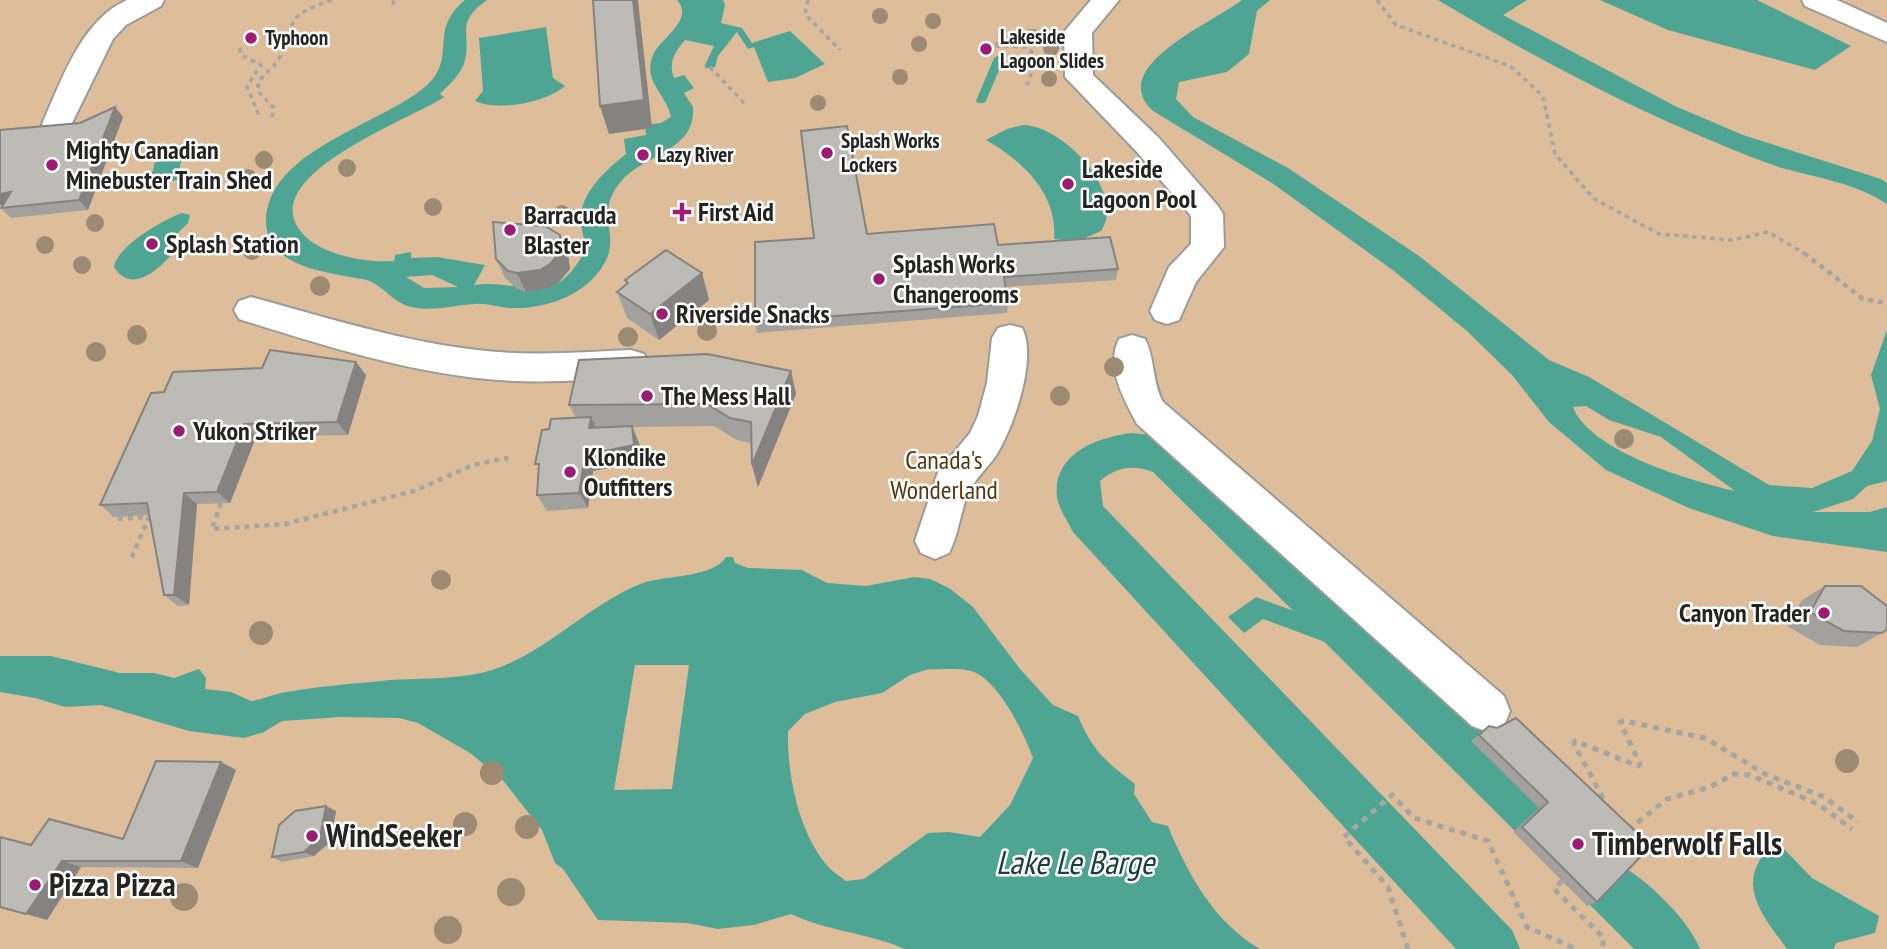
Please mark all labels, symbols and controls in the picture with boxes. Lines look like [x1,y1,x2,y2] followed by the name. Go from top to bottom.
[1000,23,1104,74] place label: Lakeside Lagoon Slides
[265,24,328,51] place label: Typhoon
[243,30,259,46] marker: Typhoon
[978,41,994,57] marker: Lakeside Lagoon Slides
[841,127,940,178] place label: Splash Works Lockers
[66,133,272,196] place label: Mighty Canadian Minebuster Train Shed
[657,141,734,168] place label: Lazy River
[819,145,835,161] marker: Splash Works Lockers
[635,147,651,163] marker: Lazy River
[1082,152,1197,215] place label: Lakeside Lagoon Pool
[44,157,60,173] marker: Mighty Canadian Minebuster Train Shed
[1060,176,1076,192] marker: Lakeside Lagoon Pool
[698,195,774,228] place label: First Aid
[524,198,616,261] place label: Barracuda Blaster
[672,202,692,222] marker: First Aid
[502,222,518,238] marker: Barracuda Blaster
[166,227,299,260] place label: Splash Station
[144,236,160,252] marker: Splash Station
[893,247,1019,310] place label: Splash Works Changerooms
[871,271,887,287] marker: Splash Works Changerooms
[676,297,830,330] place label: Riverside Snacks
[654,306,670,322] marker: Riverside Snacks
[661,379,791,412] place label: The Mess Hall
[639,388,655,404] marker: The Mess Hall
[192,414,317,447] place label: Yukon Striker
[171,423,187,439] marker: Yukon Striker
[584,440,672,503] place label: Klondike Outfitters
[890,443,998,506] park label: Canada's Wonderland
[562,464,578,480] marker: Klondike Outfitters
[1679,596,1810,629] place label: Canyon Trader
[1816,605,1832,621] marker: Canyon Trader
[325,814,463,856] place label: WindSeeker
[1592,822,1782,864] place label: Timberwolf Falls
[304,828,320,844] marker: WindSeeker
[1570,836,1586,852] marker: Timberwolf Falls
[996,840,1156,883] water label: Lake Le Barge
[49,863,176,905] place label: Pizza Pizza
[27,877,43,893] marker: Pizza Pizza

